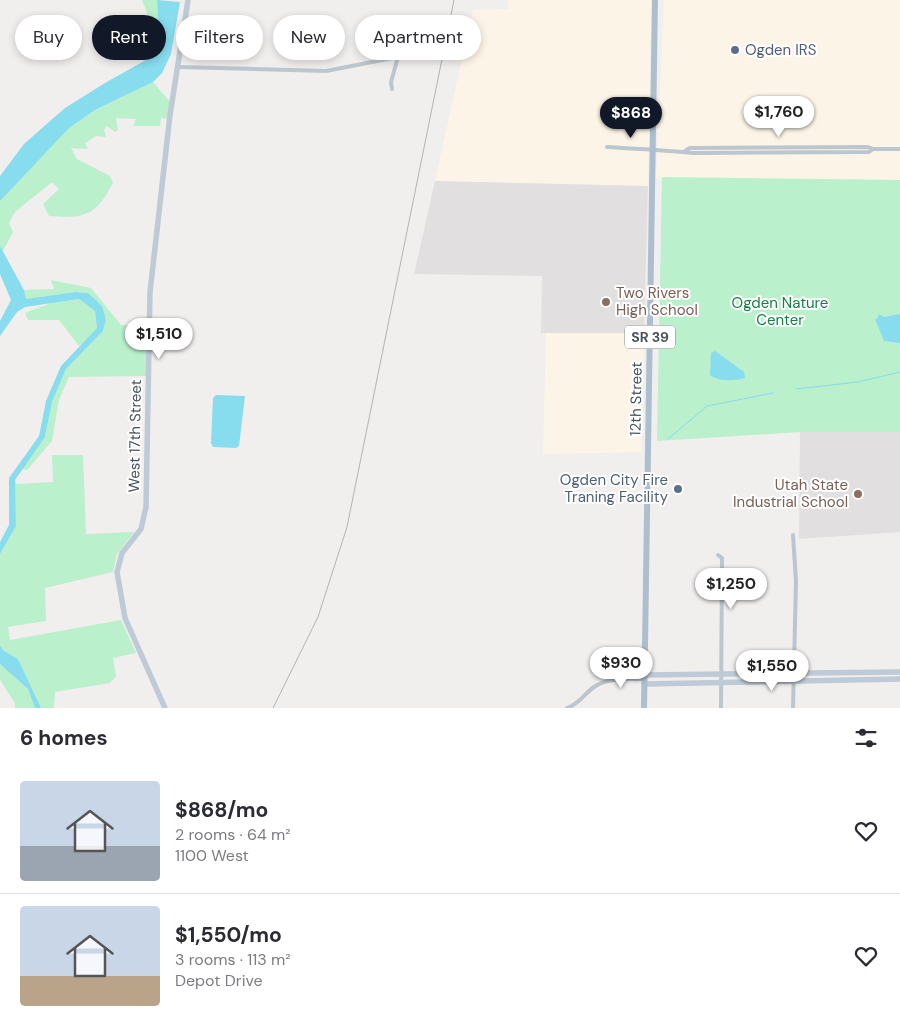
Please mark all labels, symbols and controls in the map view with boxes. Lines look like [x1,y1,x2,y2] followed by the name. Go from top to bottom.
[15,15,82,60] chip: Buy
[92,15,166,60] chip: Rent
[176,15,263,60] chip: Filters
[273,15,345,60] chip: New
[355,15,481,60] chip: Apartment
[745,40,817,60] place label: Ogden IRS
[729,44,741,56] marker: Ogden IRS
[601,96,661,139] pin: $868
[738,96,820,138] pin: $1,760
[754,101,804,122] text: $1,760
[611,102,651,123] text: $868
[616,283,698,320] place label: Two Rivers High School
[732,293,828,330] park label: Ogden Nature Center
[600,296,612,308] marker: Two Rivers High School
[118,318,200,360] pin: $1,510
[136,323,182,344] text: $1,510
[625,326,675,348] road number: SR 39
[625,362,647,436] street label: 12th Street
[124,379,146,493] street label: West 17th Street
[560,470,669,507] place label: Ogden City Fire Traning Facility
[733,475,848,512] place label: Utah State Industrial School
[672,483,684,495] marker: Ogden City Fire Traning Facility
[852,488,864,500] marker: Utah State Industrial School
[690,568,772,610] pin: $1,250
[706,573,756,594] text: $1,250
[591,646,651,689] pin: $930
[731,650,813,692] pin: $1,550
[601,652,641,673] text: $930
[747,655,797,676] text: $1,550
[20,724,108,752] text: 6 homes
[852,724,880,752] icon: filters
[175,796,268,824] text: $868/mo
[60,801,120,861] icon: home
[852,817,880,845] icon: heart
[175,824,291,845] text: 2 rooms · 64 m²
[175,845,249,866] text: 1100 West
[175,921,282,949] text: $1,550/mo
[60,926,120,986] icon: home
[852,942,880,970] icon: heart
[175,949,291,970] text: 3 rooms · 113 m²
[175,970,263,991] text: Depot Drive

